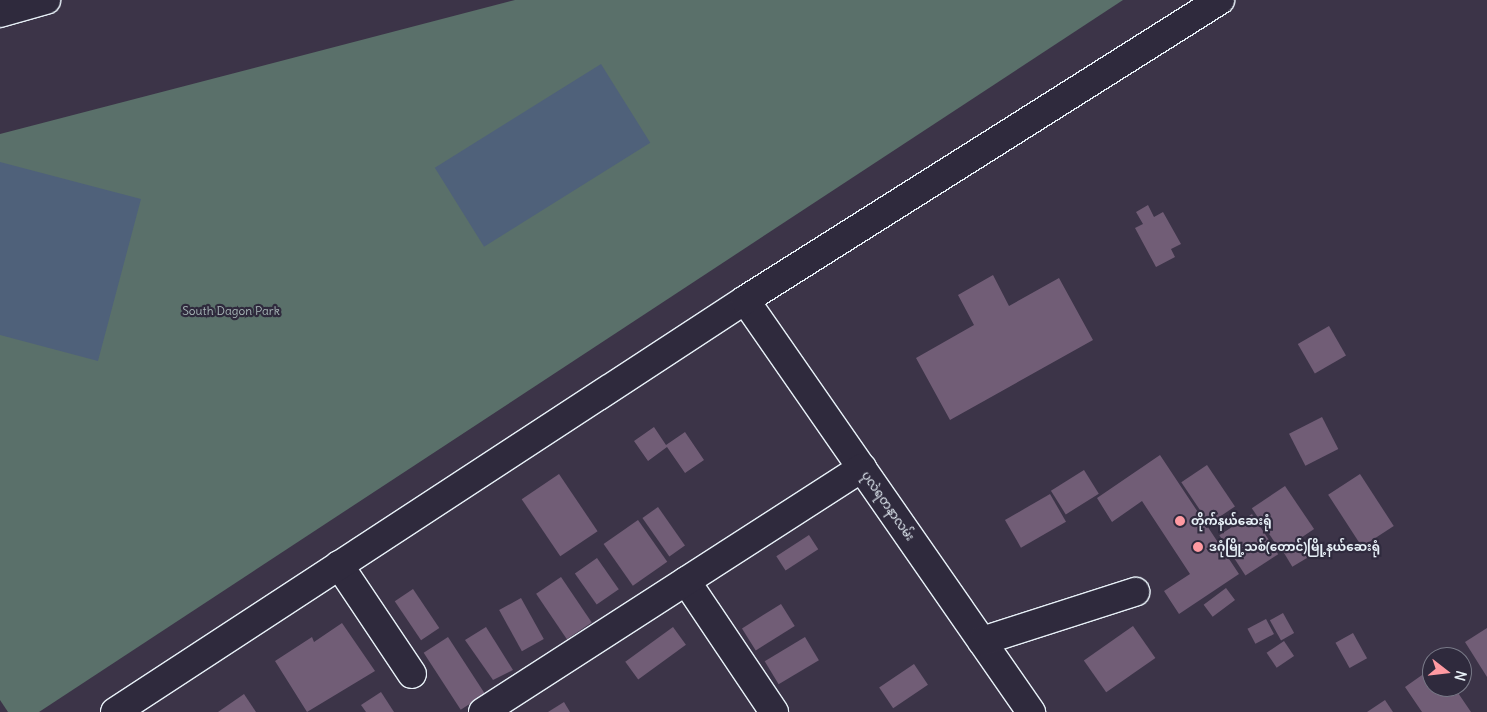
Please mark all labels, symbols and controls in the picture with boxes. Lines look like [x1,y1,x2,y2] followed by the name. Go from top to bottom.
[182,304,280,318] park label: South Dagon Park
[859,469,917,543] street label: ပုလဲရတနာလမ်း
[1173,514,1187,528] marker: တိုက်နယ်ဆေးရုံ
[1191,514,1272,528] place label: တိုက်နယ်ဆေးရုံ
[1191,540,1205,554] marker: ဒဂုံမြို့သစ်(တောင်)မြို့နယ်ဆေးရုံ
[1209,540,1380,554] place label: ဒဂုံမြို့သစ်(တောင်)မြို့နယ်ဆေးရုံ
[1422,647,1472,697] north arrow
[1450,669,1470,683] text: N

